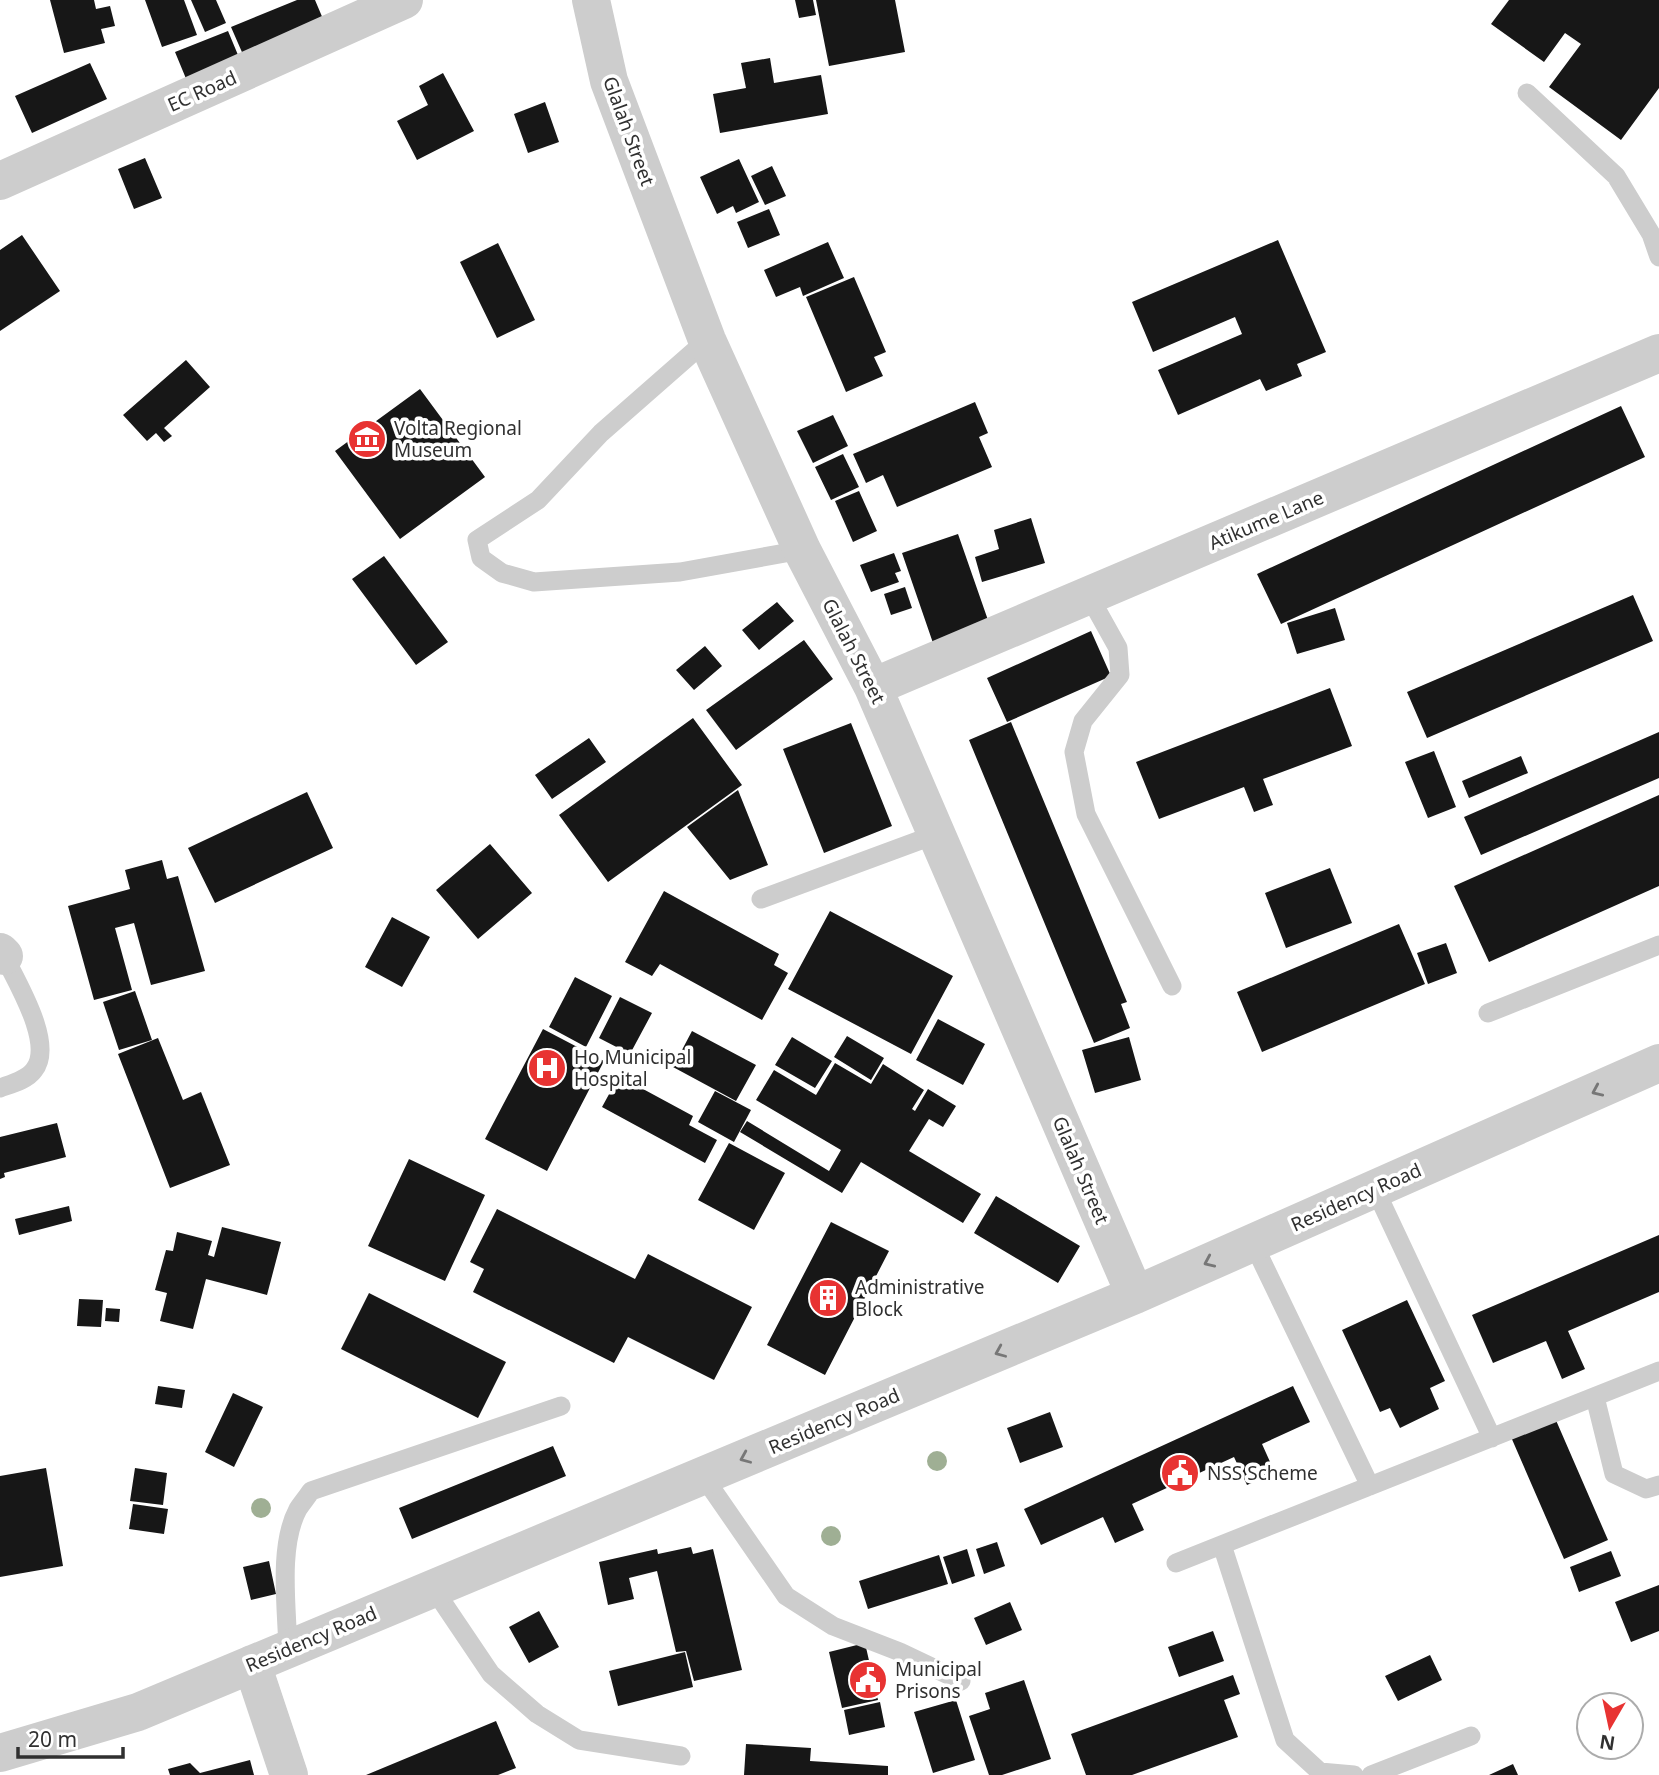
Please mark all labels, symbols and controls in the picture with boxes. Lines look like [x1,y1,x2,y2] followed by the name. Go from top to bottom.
[163,64,241,118] street label: EC Road
[597,73,661,189] street label: Glalah Street
[394,415,522,463] place label: Volta Regional Museum
[346,418,388,460] museum icon: Volta Regional Museum
[1205,484,1327,556] street label: Atikume Lane
[816,594,892,708] street label: Glalah Street
[574,1044,691,1092] place label: Ho Municipal Hospital
[526,1047,568,1089] hospital icon: Ho Municipal Hospital
[1591,1083,1604,1097] one-way arrow
[1047,1112,1115,1228] street label: Glalah Street
[1287,1157,1425,1237] street label: Residency Road
[1204,1254,1216,1268] one-way arrow
[855,1274,984,1322] place label: Administrative Block
[807,1277,849,1319] building icon: Administrative Block
[995,1343,1007,1357] one-way arrow
[764,1382,904,1460] street label: Residency Road
[740,1450,752,1464] one-way arrow
[1159,1452,1201,1494] public building icon: NSS Scheme
[1207,1460,1318,1486] place label: NSS Scheme
[241,1600,381,1678] street label: Residency Road
[895,1656,982,1704] place label: Municipal Prisons
[847,1659,889,1701] public building icon: Municipal Prisons
[1575,1691,1645,1761] north arrow
[18,1716,122,1760] scale bar
[28,1725,77,1753] text: 20 m
[1598,1729,1617,1757] text: N

